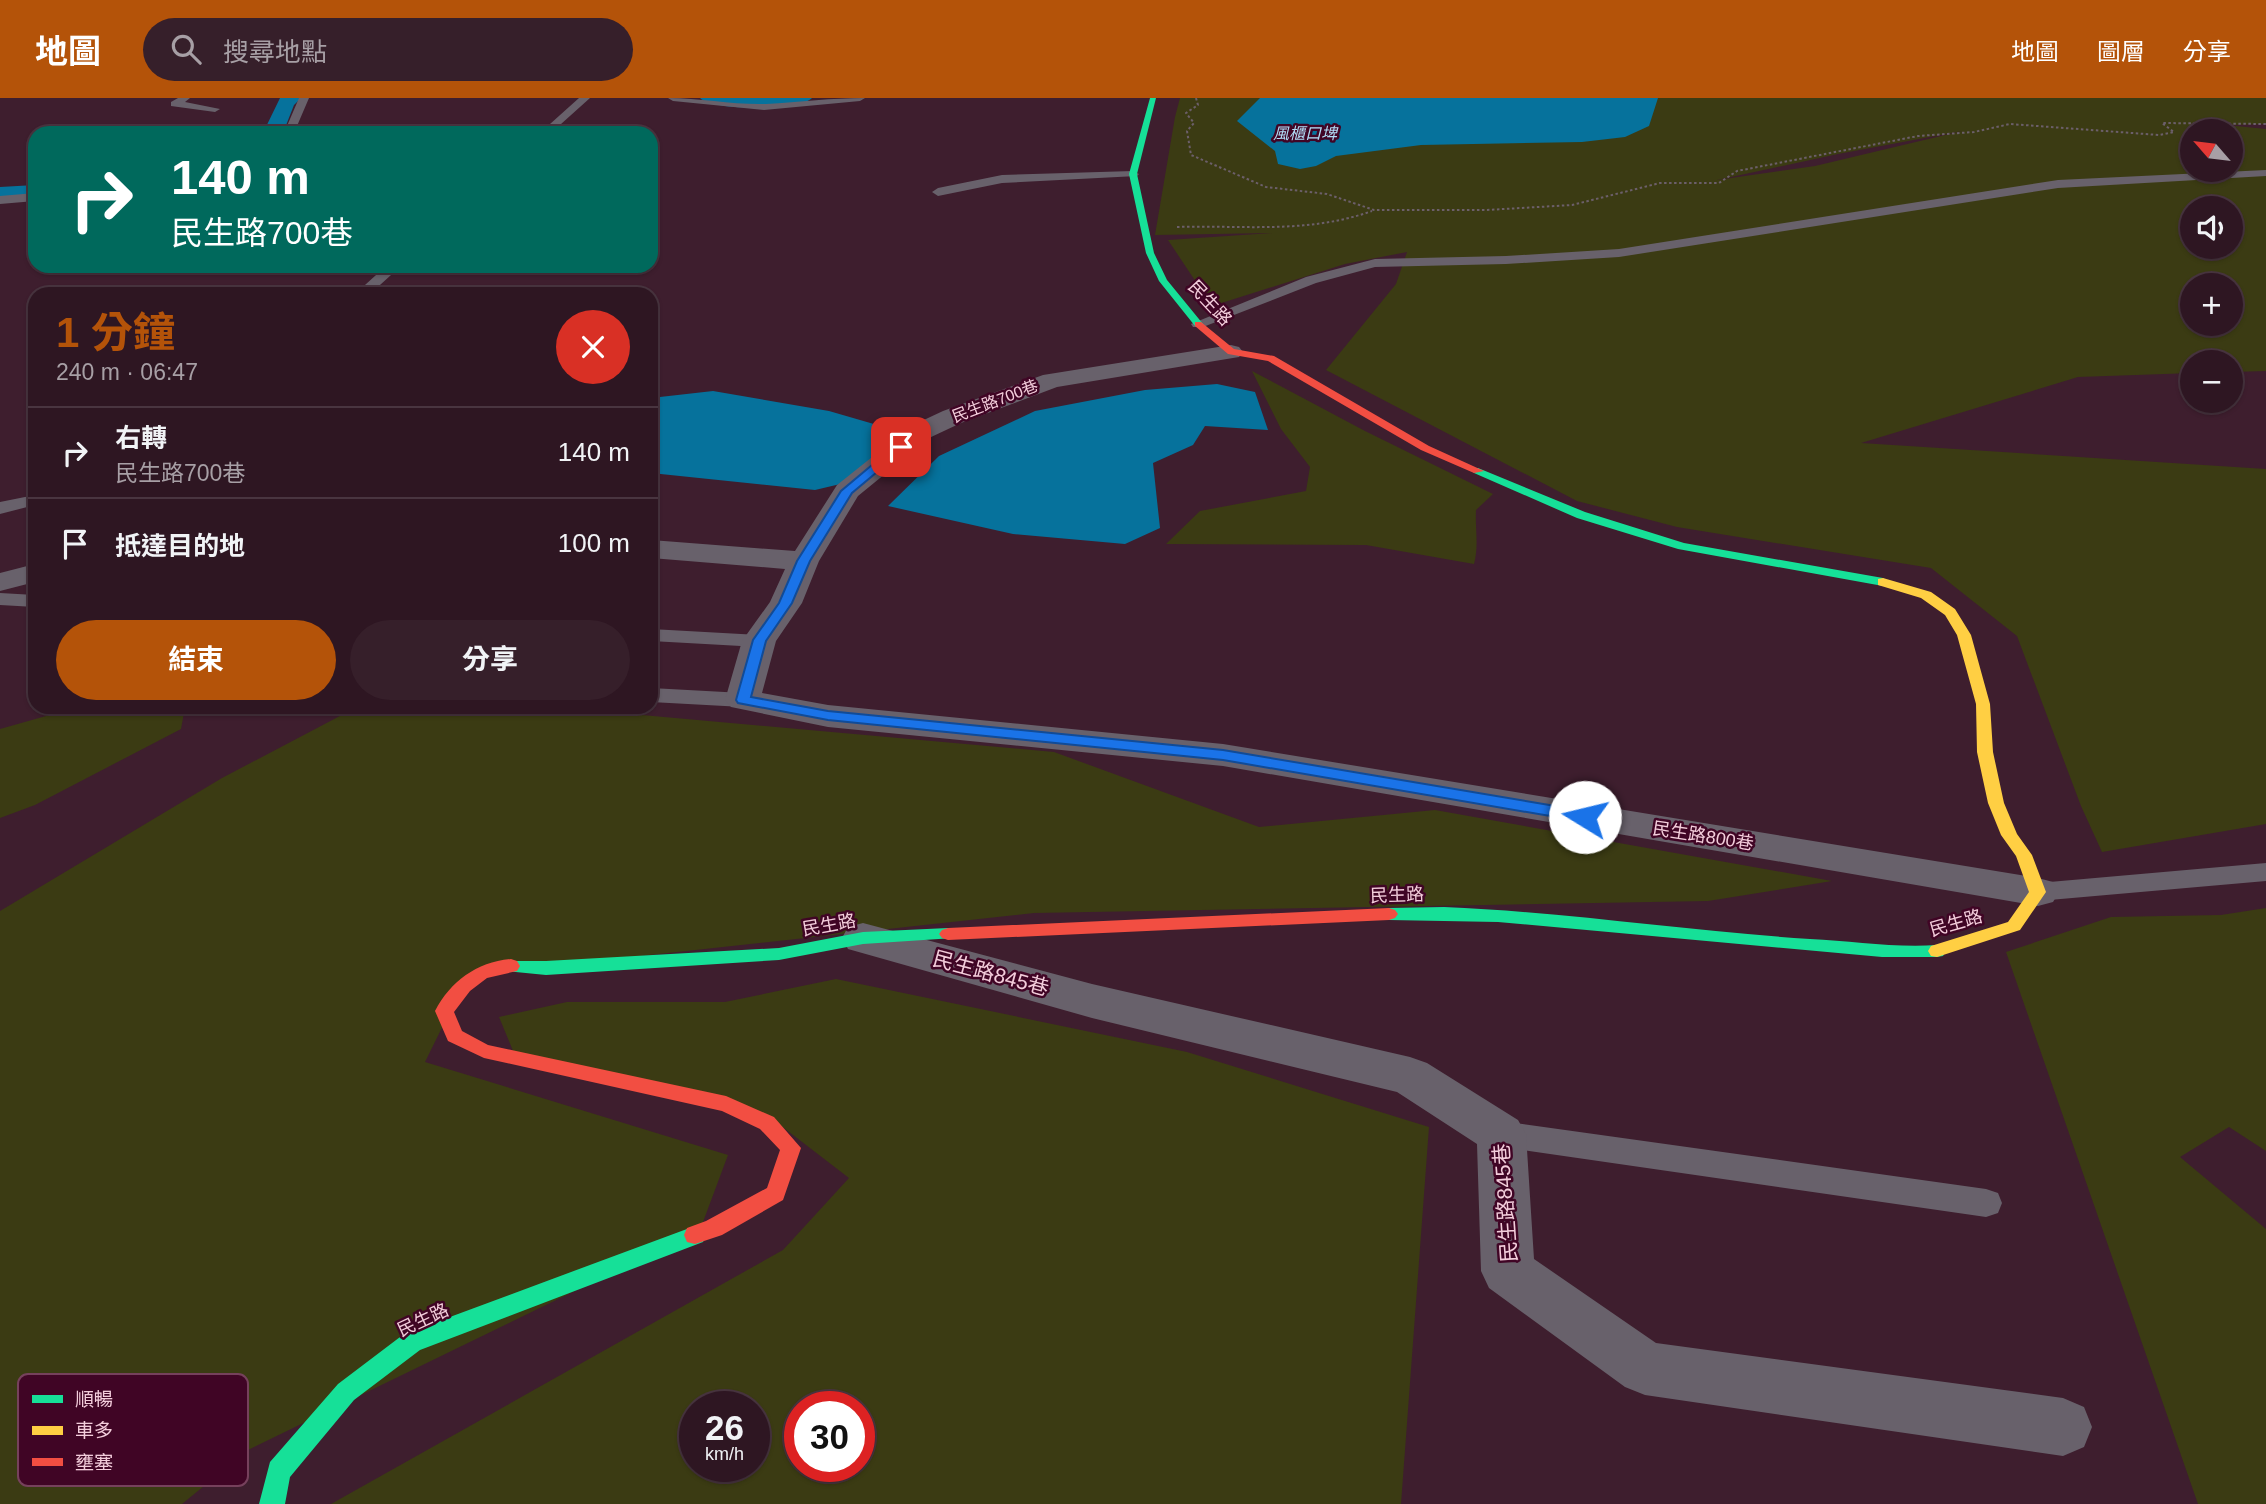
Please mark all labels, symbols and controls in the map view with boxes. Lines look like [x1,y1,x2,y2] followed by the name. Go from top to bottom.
[143,18,633,81] search box
[167,30,205,68] icon: search
[35,33,101,70] text: 地圖
[223,37,327,67] text: 搜尋地點
[2011,38,2059,65] text: 地圖
[2097,38,2145,65] text: 圖層
[2183,38,2231,65] text: 分享
[2180,119,2244,182] north arrow
[2180,119,2243,413] map controls
[1273,125,1339,142] water label: 風櫃口埤
[171,150,310,204] text: 140 m
[56,154,147,245] icon: right
[2180,196,2243,259] button: sound
[171,215,352,251] text: 民生路700巷
[2180,273,2243,336] button: +
[1184,276,1236,330] street label: 民生路
[56,309,175,356] text: 1 分鐘
[556,310,630,384] button: close
[2180,350,2243,413] button: −
[56,359,198,385] text: 240 m · 06:47
[950,377,1040,425] street label: 民生路700巷
[871,417,931,477] pin
[115,423,167,453] text: 右轉
[882,428,920,466] icon: arrive
[56,434,94,472] icon: right
[558,437,630,467] text: 140 m
[115,460,245,486] text: 民生路700巷
[56,525,94,563] icon: arrive
[558,528,630,558] text: 100 m
[115,531,245,561] text: 抵達目的地
[56,620,336,700] button: 結束
[350,620,630,700] button: 分享
[1548,780,1622,854] position arrow
[1651,818,1755,854] street label: 民生路800巷
[1370,884,1424,906] street label: 民生路
[1927,906,1985,940] street label: 民生路
[801,910,857,940] street label: 民生路
[931,946,1051,1000] street label: 民生路845巷
[1489,1143,1521,1263] street label: 民生路845巷
[394,1300,452,1340] street label: 民生路
[18,1374,248,1486] legend
[75,1389,113,1410] text: 順暢
[784,1391,875,1482] speed limit sign: 30
[705,1408,744,1447] text: 26
[75,1420,113,1441] text: 車多
[705,1444,744,1464] text: km/h
[75,1452,113,1473] text: 壅塞

